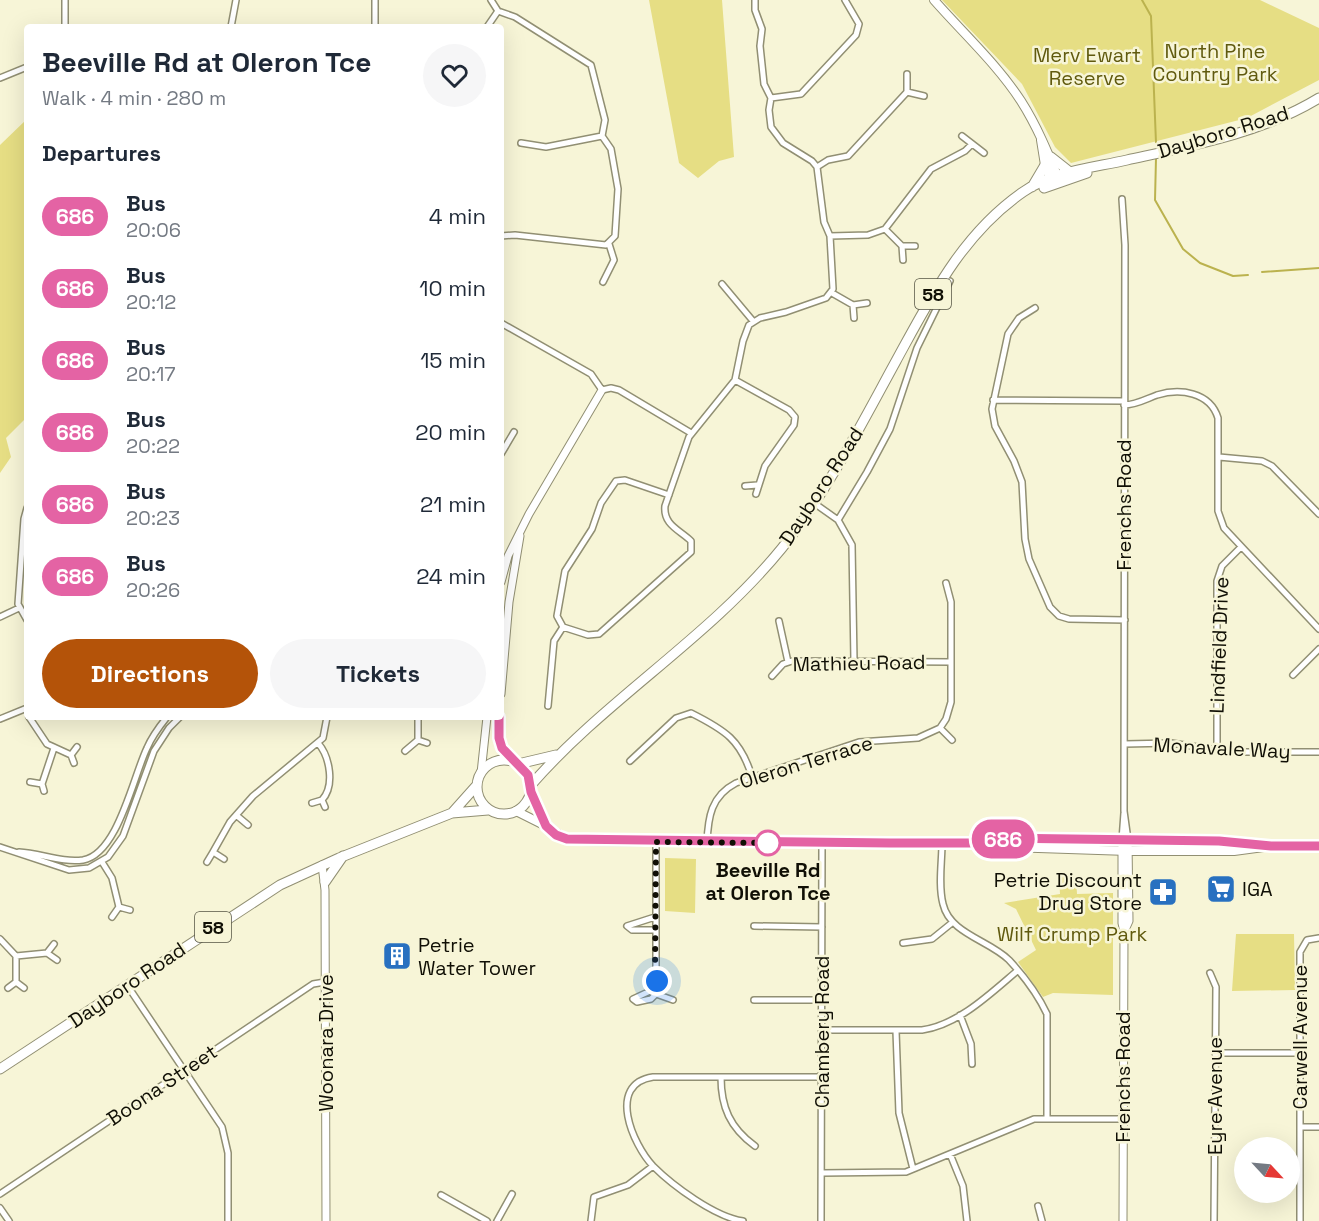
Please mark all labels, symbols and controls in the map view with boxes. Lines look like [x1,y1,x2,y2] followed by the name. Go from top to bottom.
[1152,38,1278,87] park label: North Pine Country Park
[1033,42,1141,91] park label: Merv Ewart Reserve
[42,44,371,80] text: Beeville Rd at Oleron Tce
[423,44,486,107] button: heart
[42,85,226,111] text: Walk · 4 min · 280 m
[1154,100,1292,164] street label: Dayboro Road
[42,139,161,167] text: Departures
[126,189,166,217] text: Bus
[429,202,486,230] text: 4 min
[56,203,94,230] text: 686
[126,217,181,243] text: 20:06
[126,261,166,289] text: Bus
[419,274,486,302] text: 10 min
[56,275,94,302] text: 686
[915,279,951,309] road number: 58
[126,289,176,315] text: 20:12
[126,333,166,361] text: Bus
[420,346,486,374] text: 15 min
[56,347,94,374] text: 686
[126,361,176,387] text: 20:17
[126,405,166,433] text: Bus
[415,418,486,446] text: 20 min
[56,419,94,446] text: 686
[773,422,869,550] street label: Dayboro Road
[126,433,180,459] text: 20:22
[1111,439,1137,571] street label: Frenchs Road
[126,477,166,505] text: Bus
[420,490,486,518] text: 21 min
[56,491,94,518] text: 686
[126,505,180,531] text: 20:23
[126,549,166,577] text: Bus
[416,562,486,590] text: 24 min
[56,563,94,590] text: 686
[1204,576,1234,714] street label: Lindfield Drive
[126,577,180,603] text: 20:26
[42,639,258,708] button: Directions
[270,639,486,708] button: Tickets
[792,649,926,677] street label: Mathieu Road
[736,729,876,795] street label: Oleron Terrace
[1153,731,1291,765] street label: Monavale Way
[968,820,1038,858] line badge: 686
[984,826,1022,853] text: 686
[755,830,781,856] marker: Beeville Rd at Oleron Tce
[705,857,831,906] place label: Beeville Rd at Oleron Tce
[994,867,1142,916] place label: Petrie Discount Drug Store
[1205,873,1237,905] supermarket icon: IGA
[1147,876,1179,908] pharmacy icon: Petrie Discount Drug Store
[1242,876,1273,902] place label: IGA
[195,912,231,942] road number: 58
[997,921,1148,947] park label: Wilf Crump Park
[418,932,536,981] place label: Petrie Water Tower
[63,936,191,1034] street label: Dayboro Road
[381,940,413,972] building icon: Petrie Water Tower
[809,956,835,1108] street label: Chambery Road
[1287,965,1313,1109] street label: Carwell Avenue
[642,966,672,996] your location
[313,974,339,1112] street label: Woonara Drive
[1110,1011,1136,1143] street label: Frenchs Road
[1202,1037,1228,1155] street label: Eyre Avenue
[102,1038,222,1132] street label: Boona Street
[1234,1137,1300,1203] north arrow
[1234,1137,1300,1203] map controls

